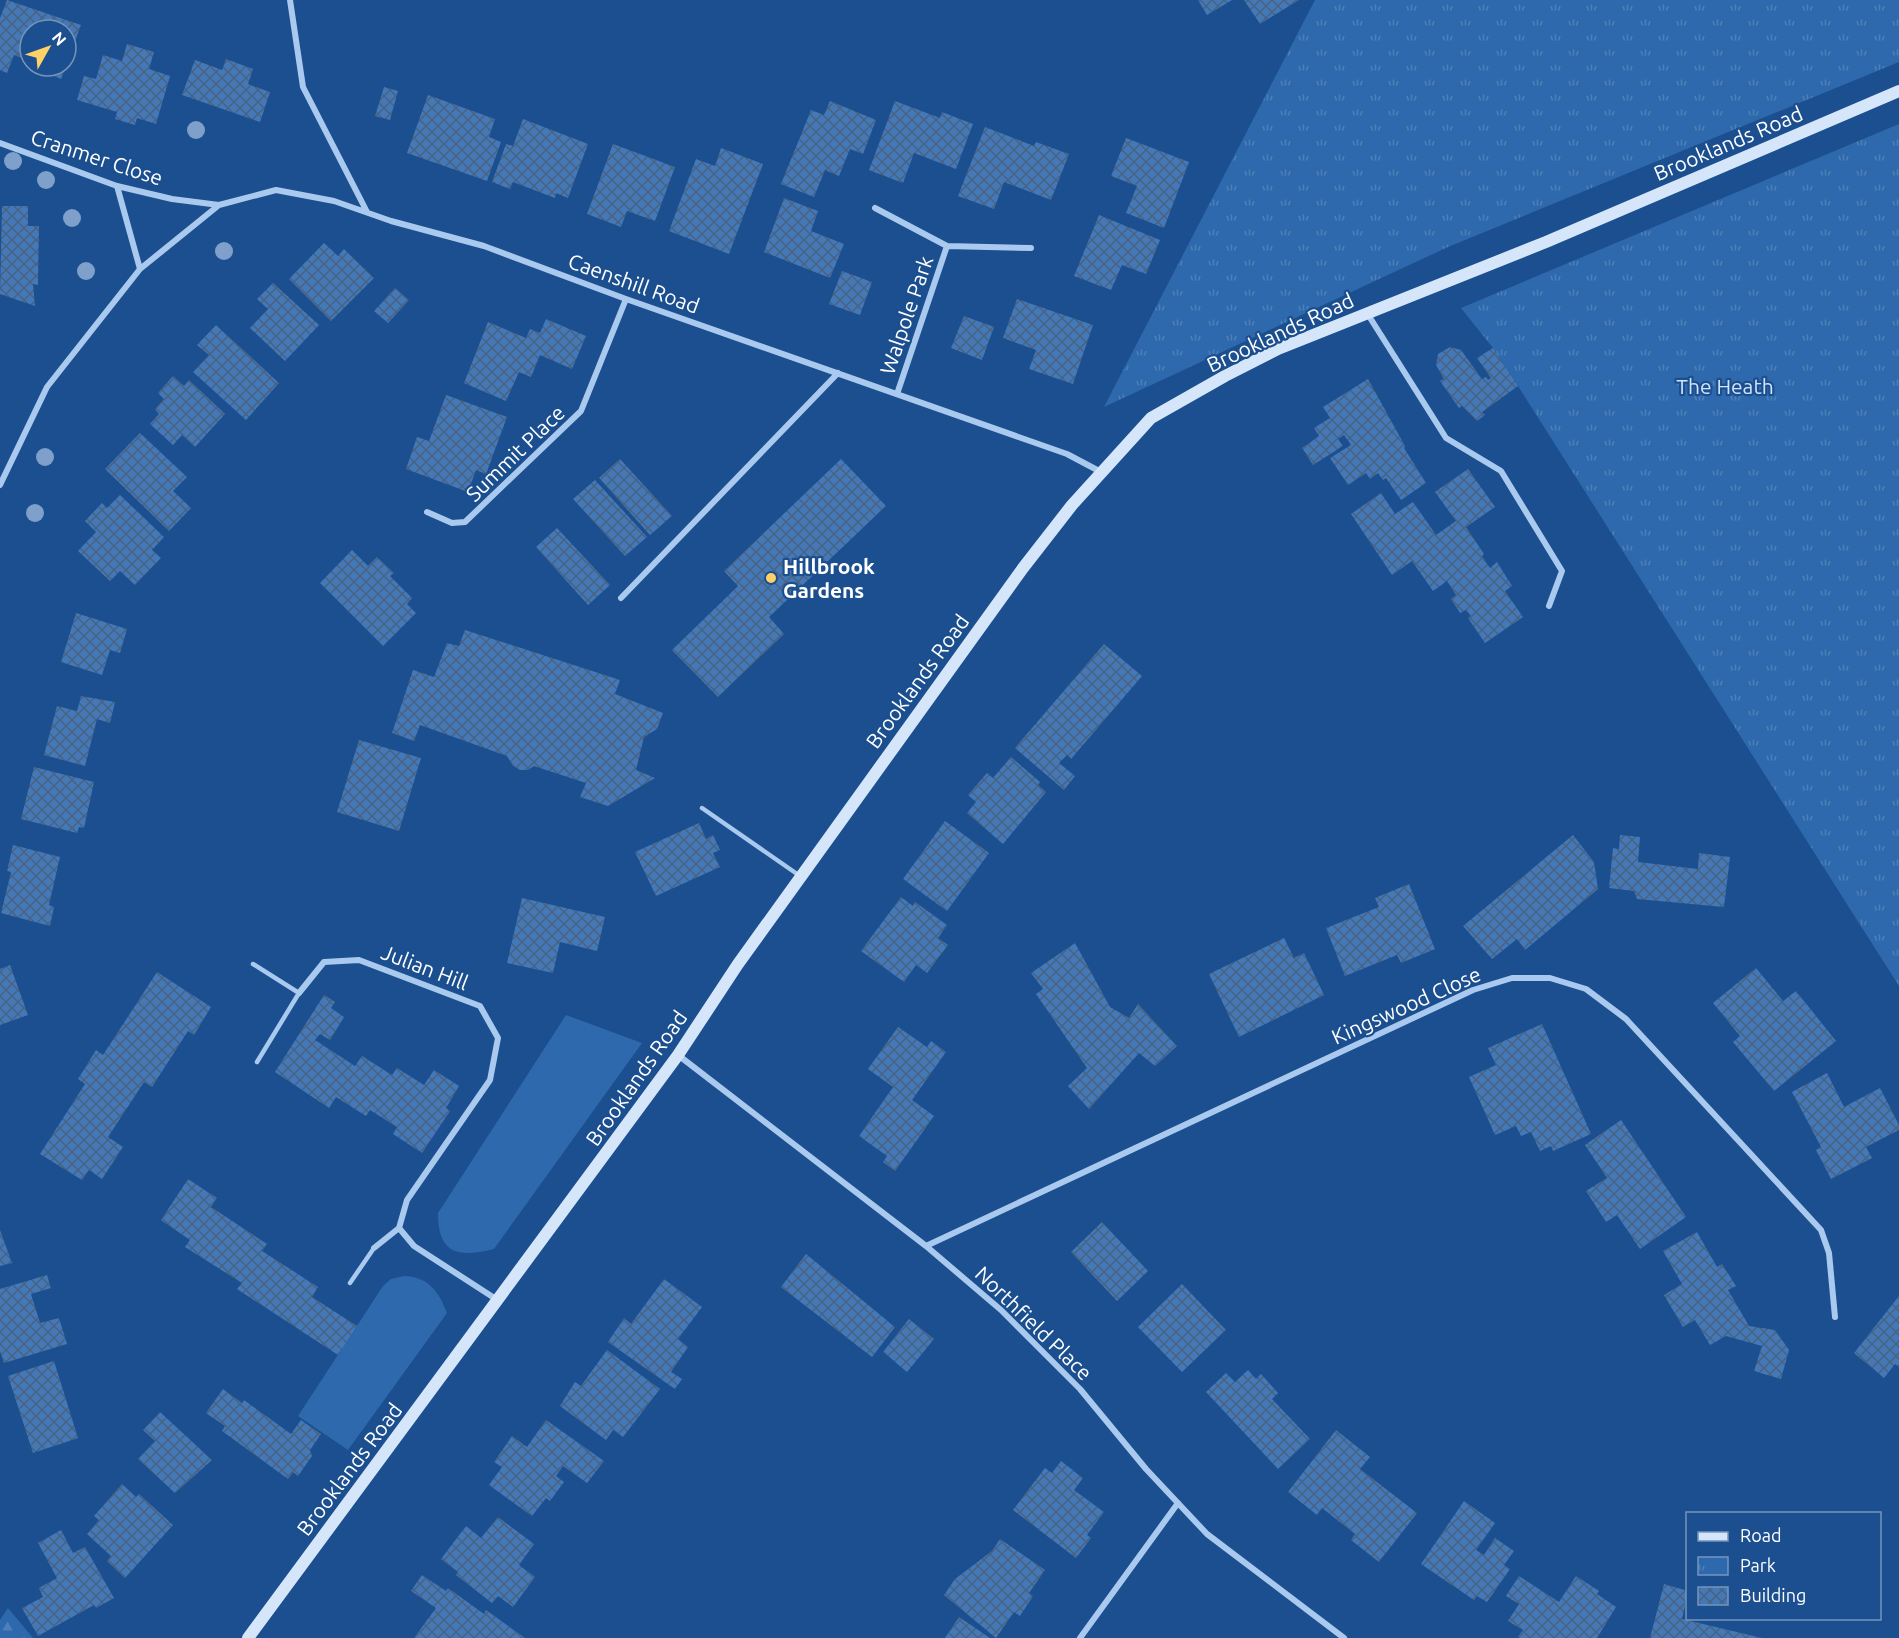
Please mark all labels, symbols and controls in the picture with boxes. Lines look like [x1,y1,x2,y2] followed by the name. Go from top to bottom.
[18,18,78,78] north arrow
[49,28,70,49] text: N
[1650,101,1806,185] street label: Brooklands Road
[28,124,166,190] street label: Cranmer Close
[565,248,703,318] street label: Caenshill Road
[875,252,938,377] street label: Walpole Park
[1203,287,1357,377] street label: Brooklands Road
[1676,374,1774,398] park label: The Heath
[461,400,569,506] street label: Summit Place
[783,554,875,602] place label: Hillbrook Gardens
[764,571,778,585] marker: Hillbrook Gardens
[860,609,974,753] street label: Brooklands Road
[378,939,472,995] street label: Julian Hill
[1328,961,1484,1049] street label: Kingswood Close
[580,1006,692,1150] street label: Brooklands Road
[971,1261,1097,1385] street label: Northfield Place
[291,1398,407,1540] street label: Brooklands Road
[1686,1512,1881,1620] legend
[1740,1525,1782,1545] text: Road
[1740,1555,1776,1575] text: Park
[1740,1585,1806,1605] text: Building

